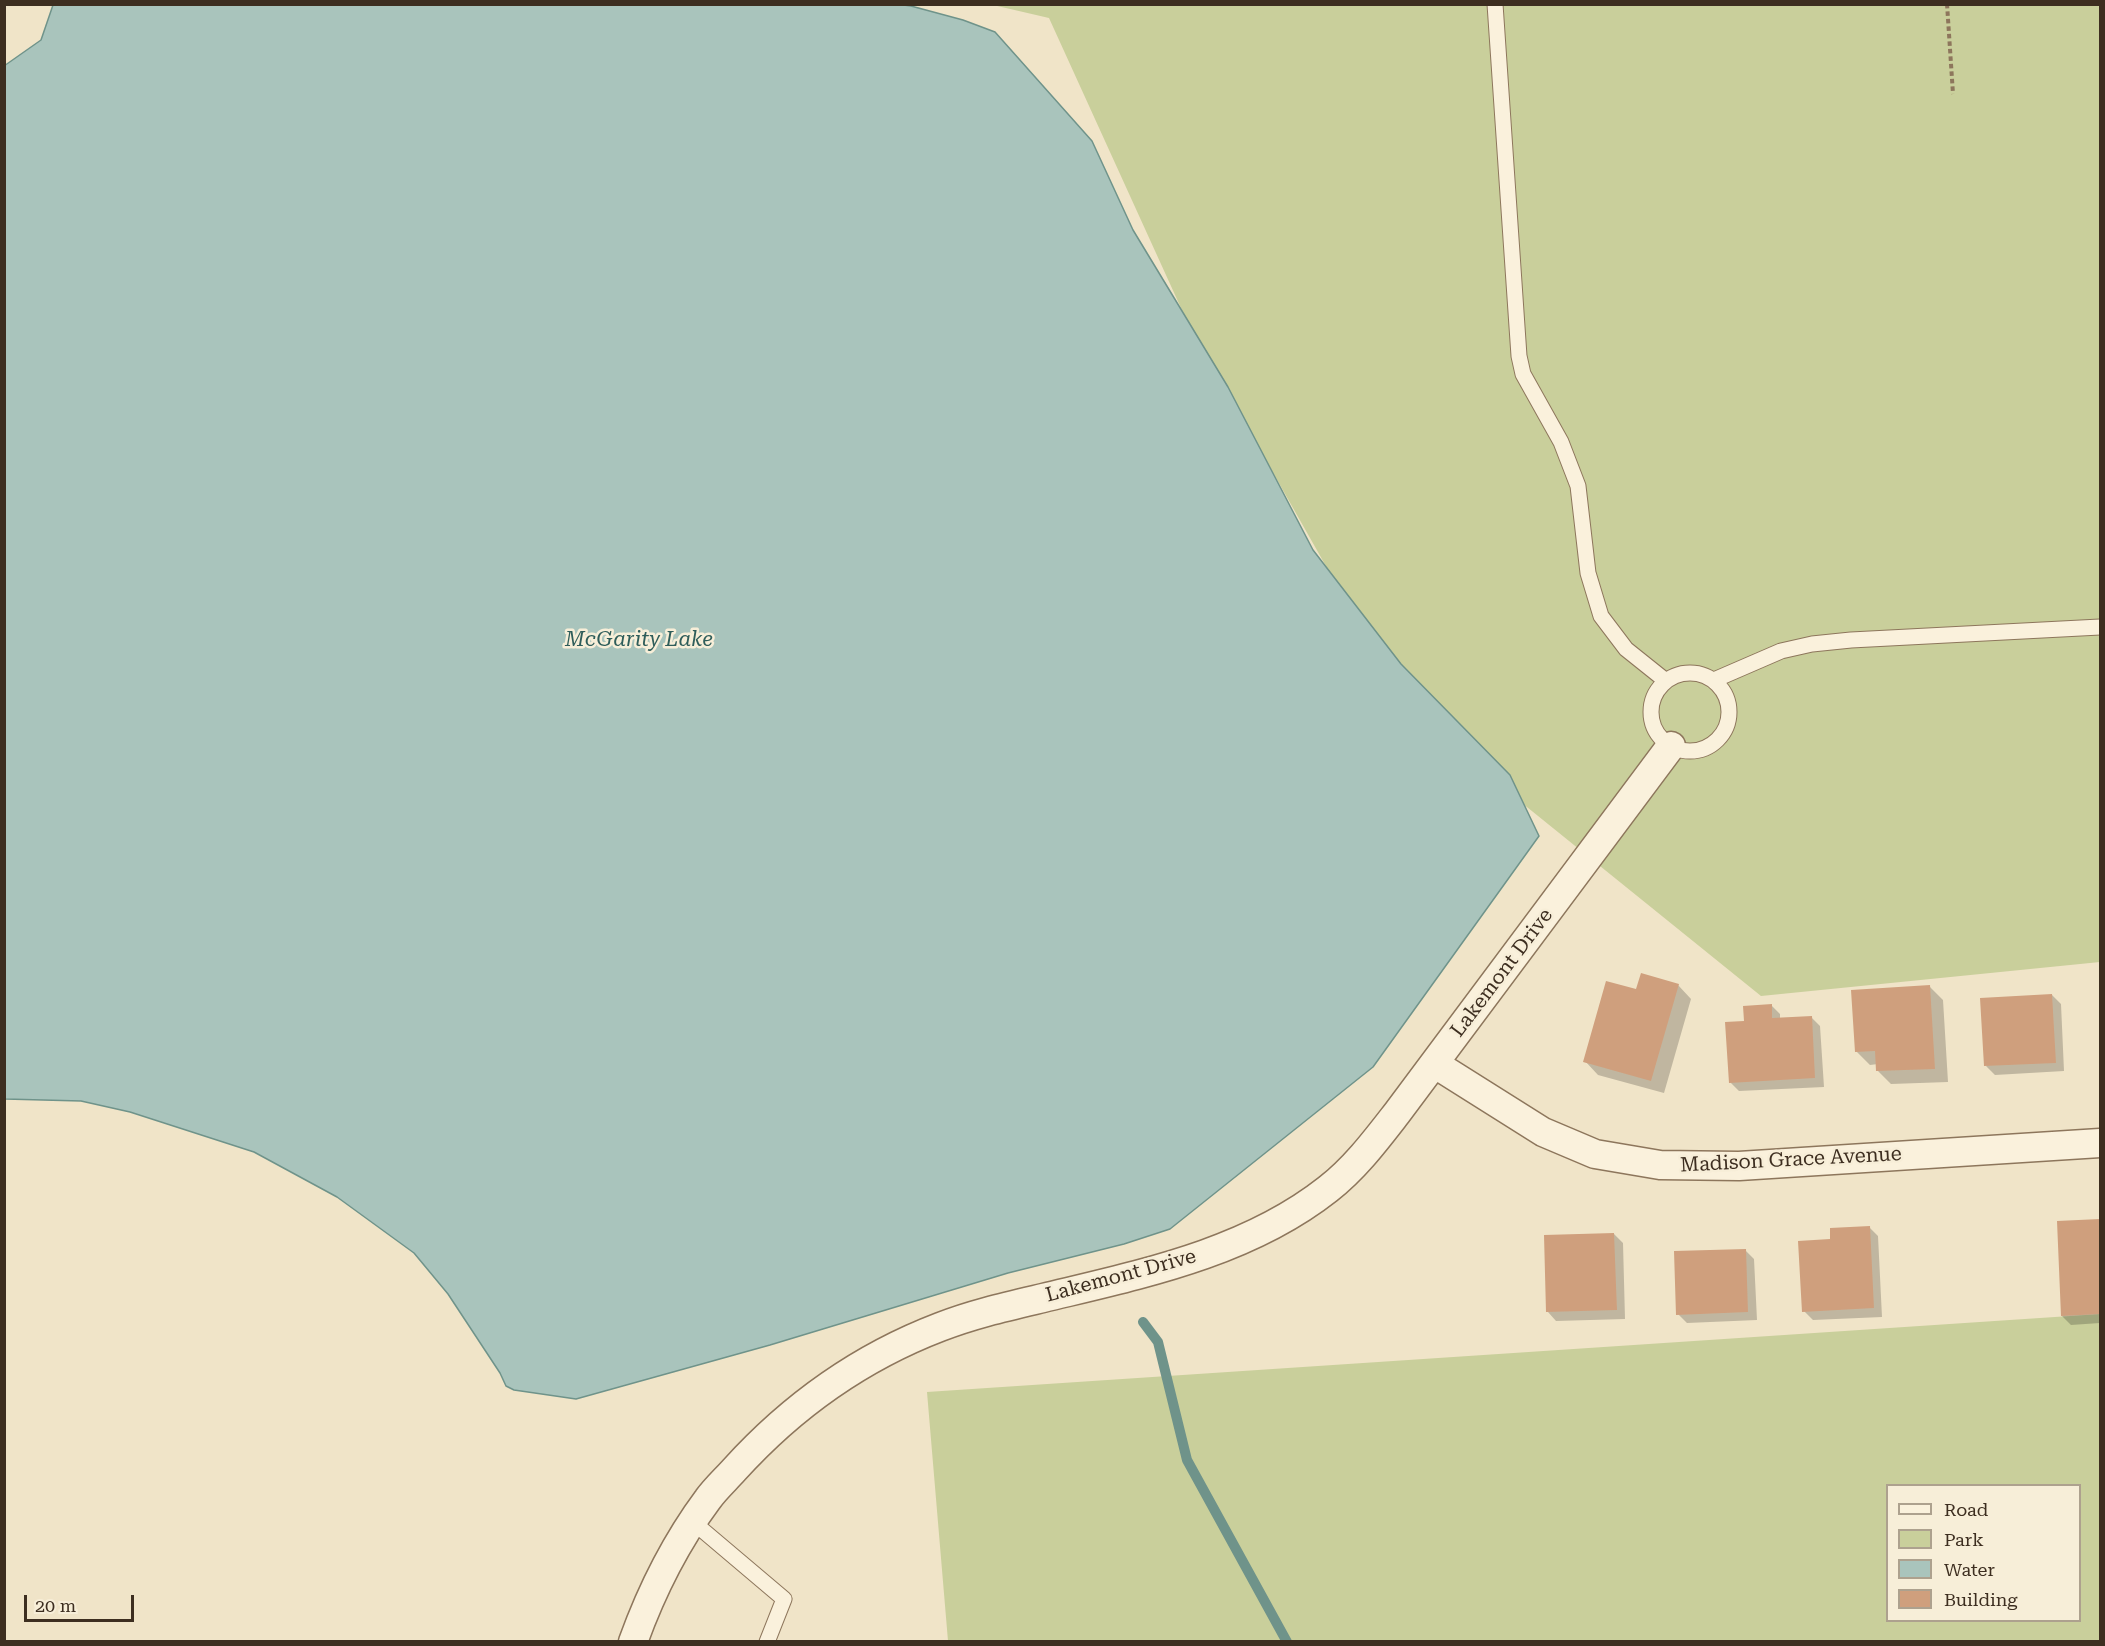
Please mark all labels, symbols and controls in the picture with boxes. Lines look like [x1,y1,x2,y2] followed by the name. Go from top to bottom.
[565,627,713,653] water label: McGarity Lake
[1446,904,1558,1042] street label: Lakemont Drive
[1680,1142,1902,1178] street label: Madison Grace Avenue
[1043,1244,1199,1308] street label: Lakemont Drive
[1886,1484,2081,1622] legend
[1944,1499,1988,1520] text: Road
[1944,1529,1984,1550] text: Park
[1944,1559,1995,1580] text: Water
[27,1583,136,1621] scale bar
[1944,1589,2018,1610] text: Building
[35,1595,76,1616] text: 20 m

